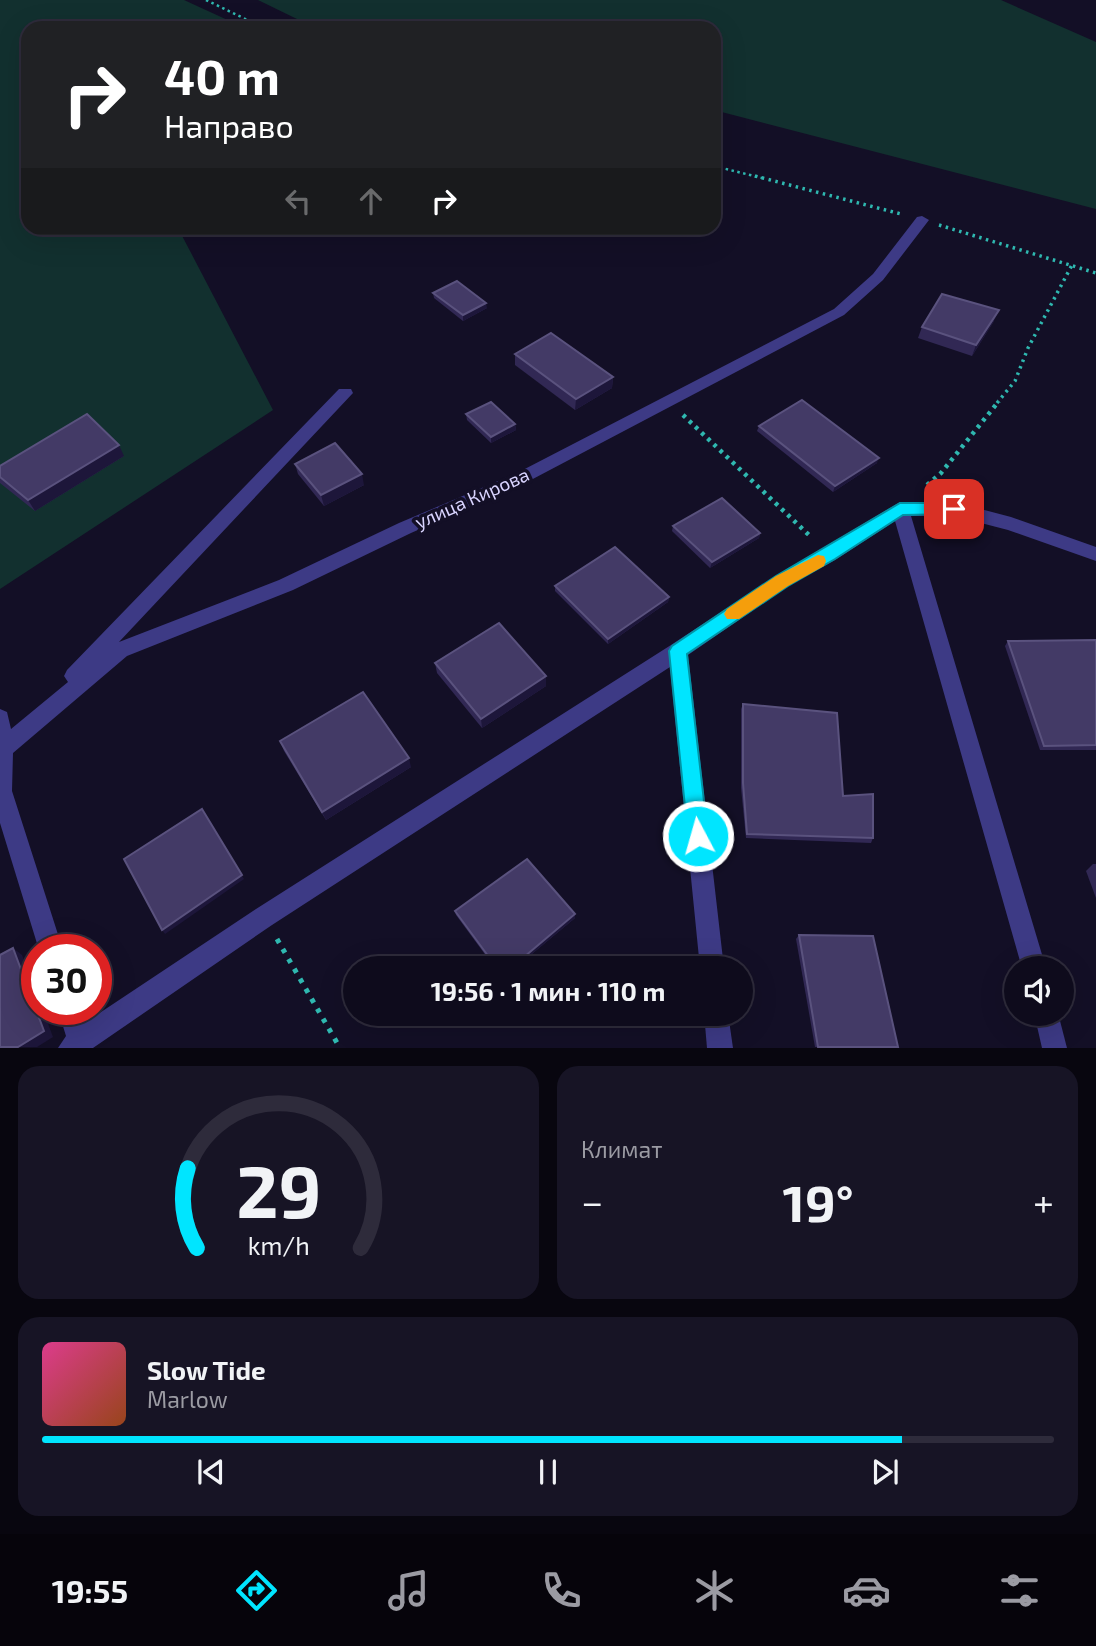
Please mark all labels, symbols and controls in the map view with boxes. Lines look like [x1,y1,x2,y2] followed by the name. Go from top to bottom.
[164,46,280,105] text: 40 m
[49,49,140,140] icon: right
[164,106,294,144] text: Направо
[279,182,317,220] icon: left
[352,182,390,220] icon: ahead
[425,182,463,220] icon: right
[411,462,533,534] street label: улица Кирова
[924,479,984,539] pin
[935,490,973,528] icon: arrive
[661,799,735,873] position arrow
[21,934,112,1025] speed limit sign: 30
[1004,956,1074,1026] map controls
[1004,956,1074,1026] button: sound
[431,975,665,1006] text: 19:56 · 1 мин · 110 m
[581,1135,662,1163] text: Климат
[236,1146,321,1234] text: 29
[783,1170,854,1232] text: 19°
[581,1178,603,1224] text: −
[1033,1178,1054,1224] text: +
[247,1230,310,1260] text: km/h
[147,1354,266,1385] text: Slow Tide
[147,1385,228,1413] text: Marlow
[192,1453,230,1491] icon: previous
[529,1453,567,1491] icon: pause
[866,1453,904,1491] icon: next
[232,1566,281,1615] icon: directions
[384,1566,433,1615] icon: music
[537,1566,586,1615] icon: phone
[690,1566,739,1615] icon: climate
[842,1566,891,1615] icon: car
[995,1566,1044,1615] icon: filters
[52,1571,128,1609] text: 19:55

